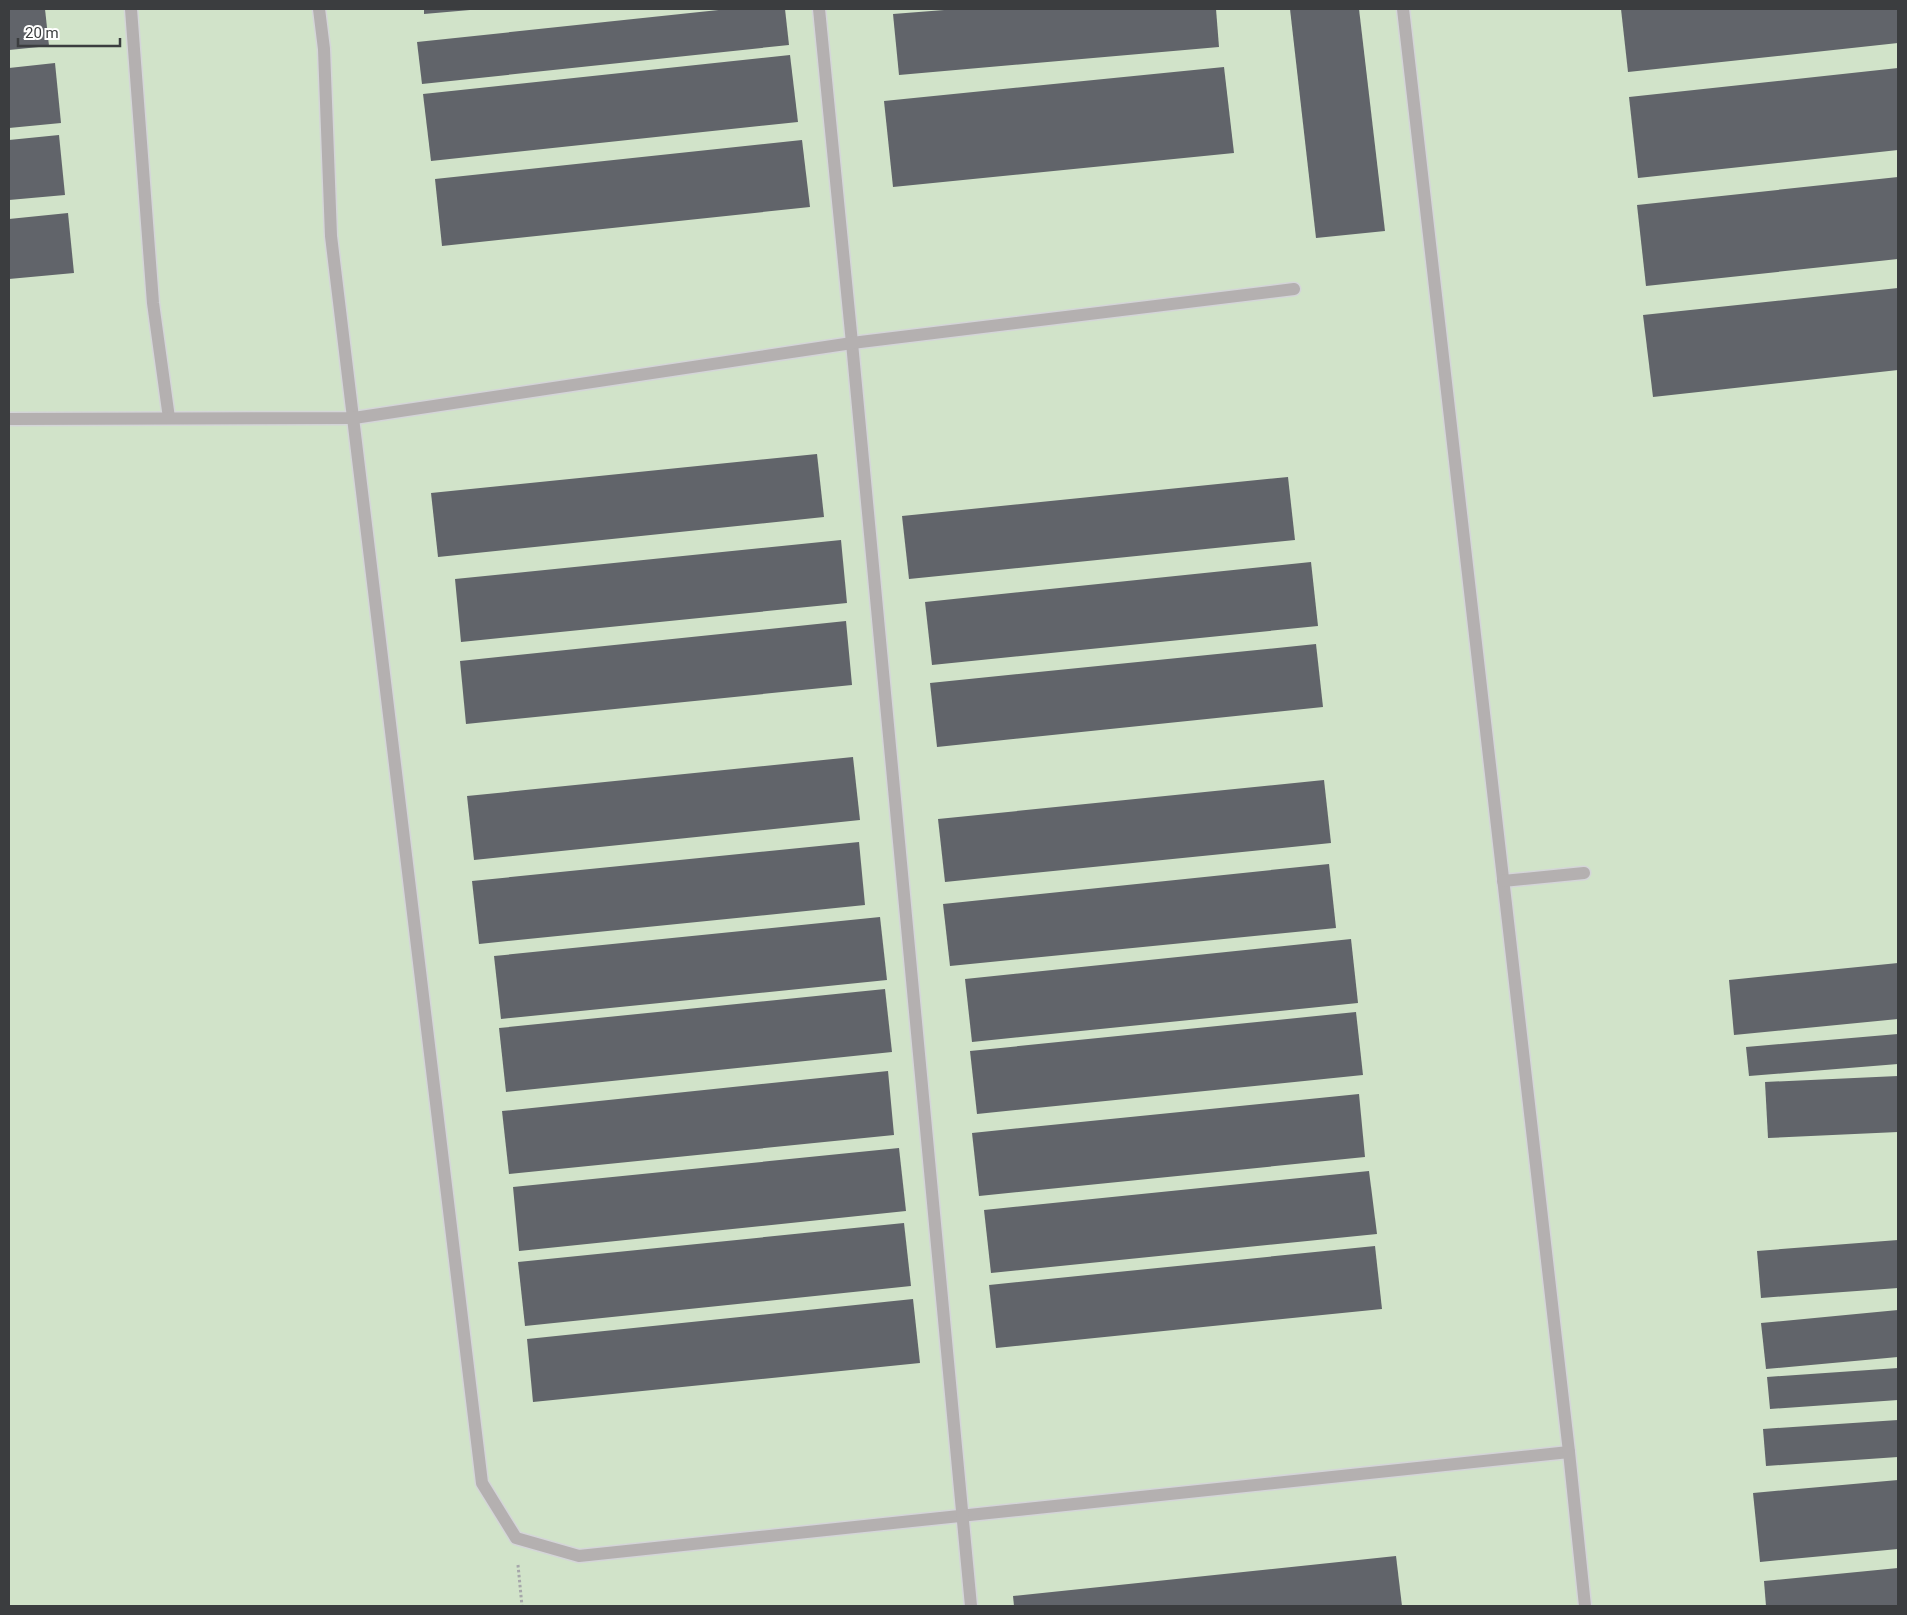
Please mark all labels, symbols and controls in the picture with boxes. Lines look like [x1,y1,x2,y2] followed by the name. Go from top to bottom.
[18,15,120,47] scale bar
[25,24,59,42] text: 20 m

